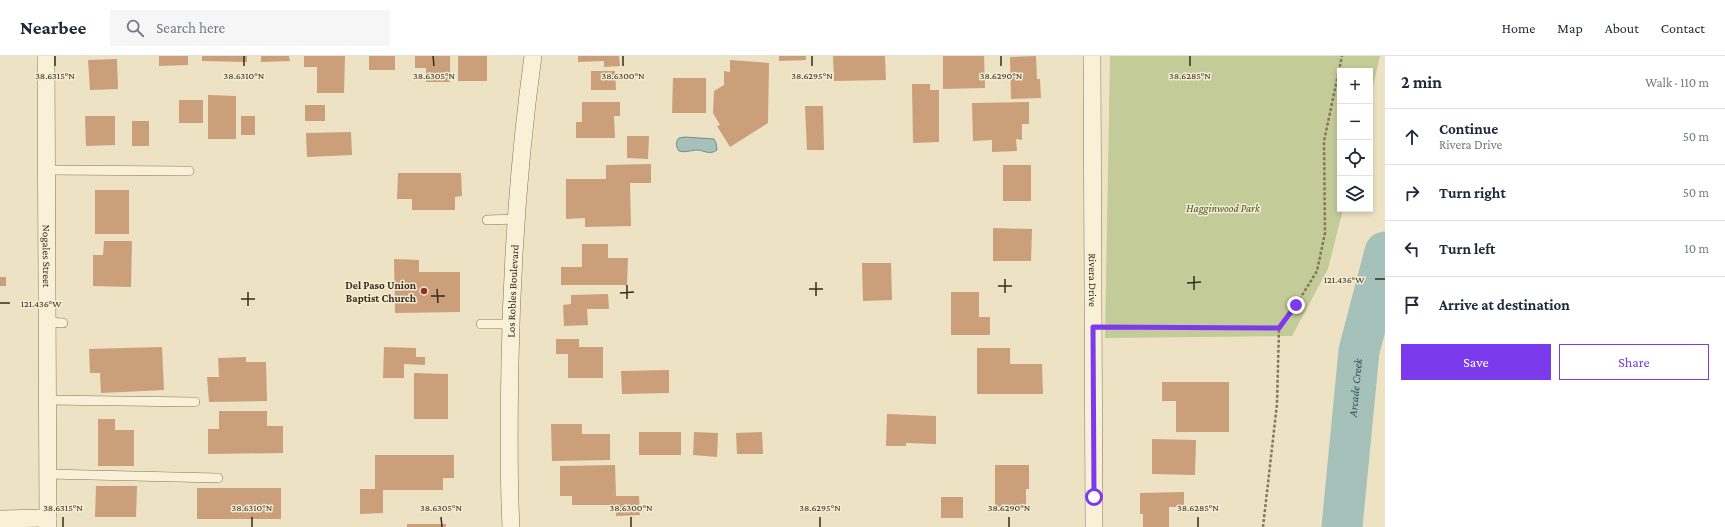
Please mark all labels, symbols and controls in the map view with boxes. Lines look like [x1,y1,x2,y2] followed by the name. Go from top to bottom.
[110,10,390,46] search box
[20,17,86,38] text: Nearbee
[124,17,146,39] icon: search
[156,20,225,36] text: Search here
[1502,20,1535,36] text: Home
[1557,20,1583,36] text: Map
[1605,20,1639,36] text: About
[1661,20,1705,36] text: Contact
[1337,68,1373,212] map controls
[1337,68,1373,104] button: +
[35,70,75,81] text: 38.6315°N
[224,70,265,81] text: 38.6310°N
[413,70,455,81] text: 38.6305°N
[601,70,645,81] text: 38.6300°N
[791,70,833,81] text: 38.6295°N
[980,70,1023,81] text: 38.6290°N
[1169,70,1211,81] text: 38.6285°N
[1401,73,1442,92] text: 2 min
[1645,75,1709,90] text: Walk · 110 m
[1337,104,1373,140] button: −
[1439,121,1498,137] text: Continue
[1401,126,1423,148] icon: ahead
[1683,129,1709,144] text: 50 m
[1439,137,1502,152] text: Rivera Drive
[1337,140,1373,176] button: locate
[1337,176,1373,212] button: layers
[1401,182,1423,204] icon: right
[1439,185,1506,201] text: Turn right
[1683,185,1709,200] text: 50 m
[1186,202,1261,215] park label: Hagginwood Park
[40,224,53,288] street label: Nogales Street
[1401,238,1423,260] icon: left
[1439,241,1495,257] text: Turn left
[1684,241,1709,256] text: 10 m
[505,244,521,338] street label: Los Robles Boulevard
[1087,253,1099,307] street label: Rivera Drive
[1324,274,1365,285] text: 121.436°W
[345,279,417,304] place label: Del Paso Union Baptist Church
[419,286,429,296] marker: Del Paso Union Baptist Church
[1401,294,1423,316] icon: arrive
[1287,296,1305,314] route end
[1439,297,1570,313] text: Arrive at destination
[21,298,62,309] text: 121.436°W
[1401,344,1551,380] button: Save
[1559,344,1709,380] button: Share
[1346,357,1365,418] water label: Arcade Creek
[1085,488,1103,506] route start
[43,502,83,513] text: 38.6315°N
[232,502,273,513] text: 38.6310°N
[420,502,462,513] text: 38.6305°N
[609,502,653,513] text: 38.6300°N
[799,502,841,513] text: 38.6295°N
[988,502,1031,513] text: 38.6290°N
[1177,502,1219,513] text: 38.6285°N

